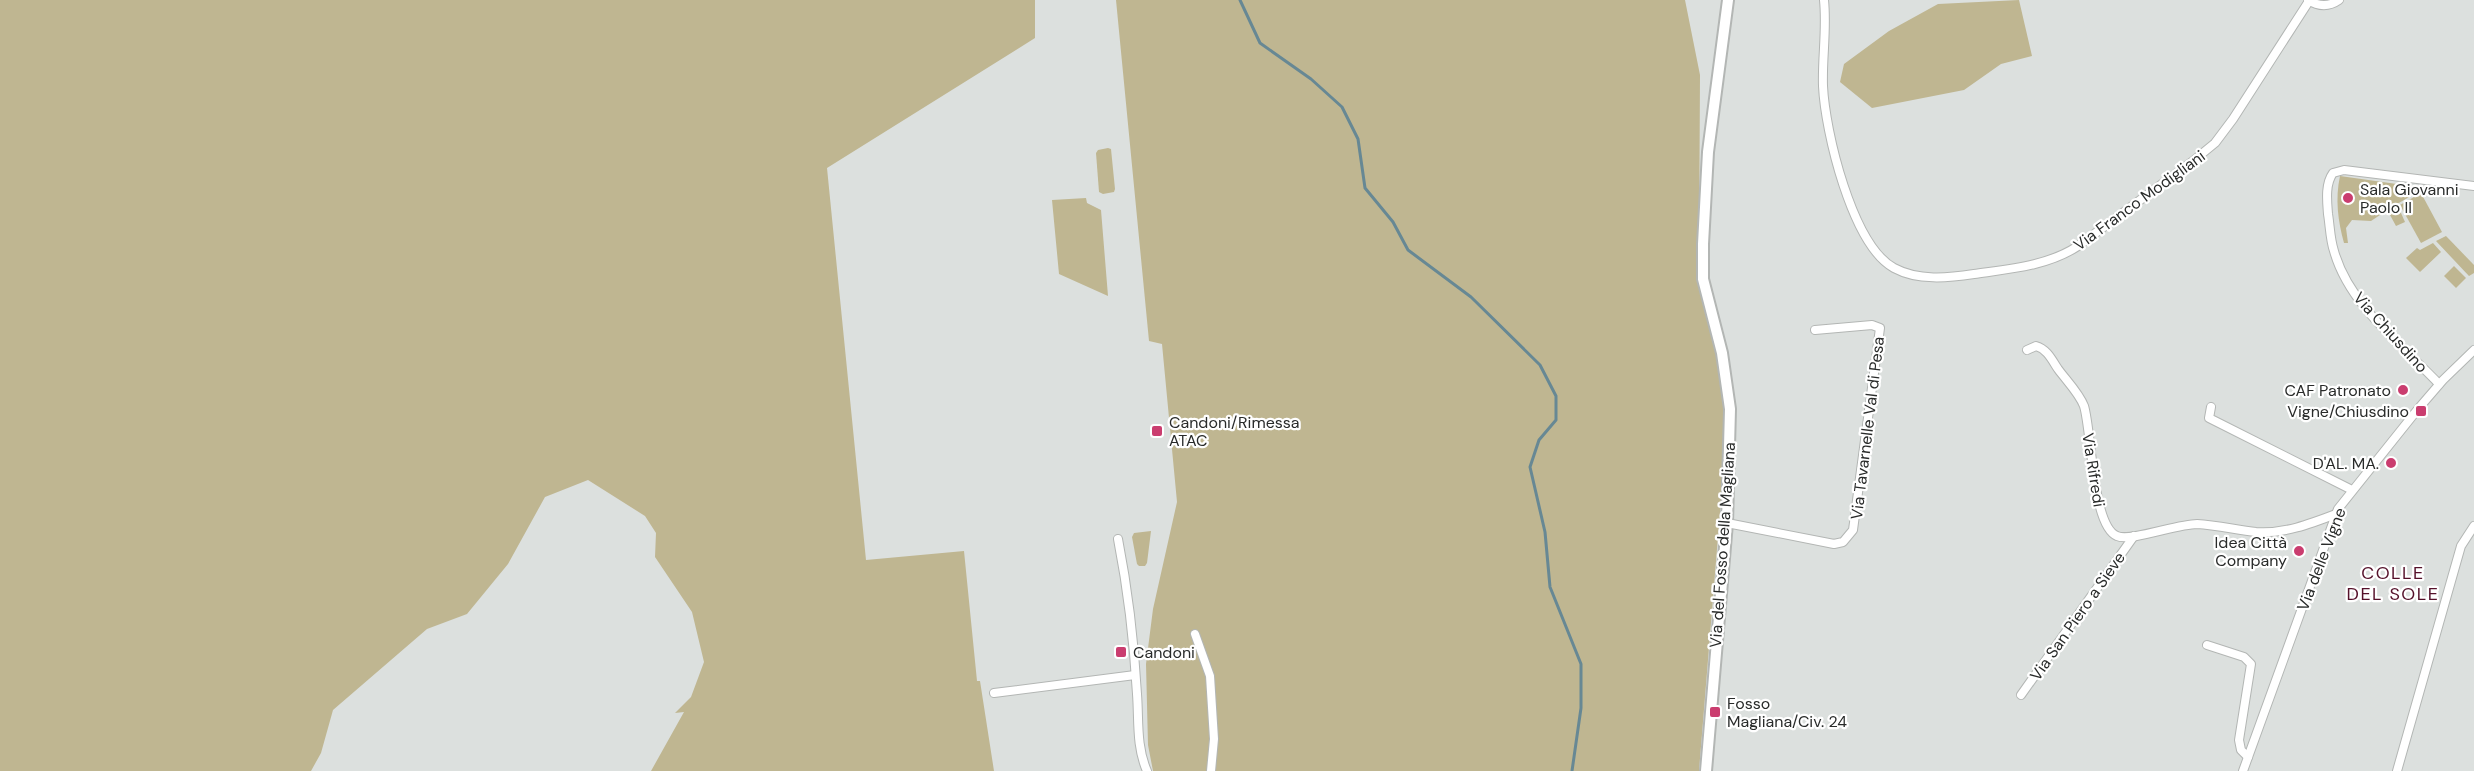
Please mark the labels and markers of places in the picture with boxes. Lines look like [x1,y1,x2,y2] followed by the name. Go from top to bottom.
[2360,179,2459,218] place label: Sala Giovanni Paolo II
[2341,191,2355,205] marker: Sala Giovanni Paolo II
[2284,380,2391,401] place label: CAF Patronato
[2396,383,2410,397] marker: CAF Patronato
[2287,401,2409,422] place label: Vigne/Chiusdino
[2414,404,2428,418] marker: Vigne/Chiusdino
[1169,412,1300,451] place label: Candoni/Rimessa ATAC
[1150,424,1164,438] marker: Candoni/Rimessa ATAC
[2313,453,2379,474] place label: D'AL. MA.
[2384,456,2398,470] marker: D'AL. MA.
[2215,532,2287,571] place label: Idea Città Company
[2292,544,2306,558] marker: Idea Città Company
[1133,642,1195,663] place label: Candoni
[1114,645,1128,659] marker: Candoni
[1727,693,1847,732] place label: Fosso Magliana/Civ. 24
[1708,705,1722,719] marker: Fosso Magliana/Civ. 24

